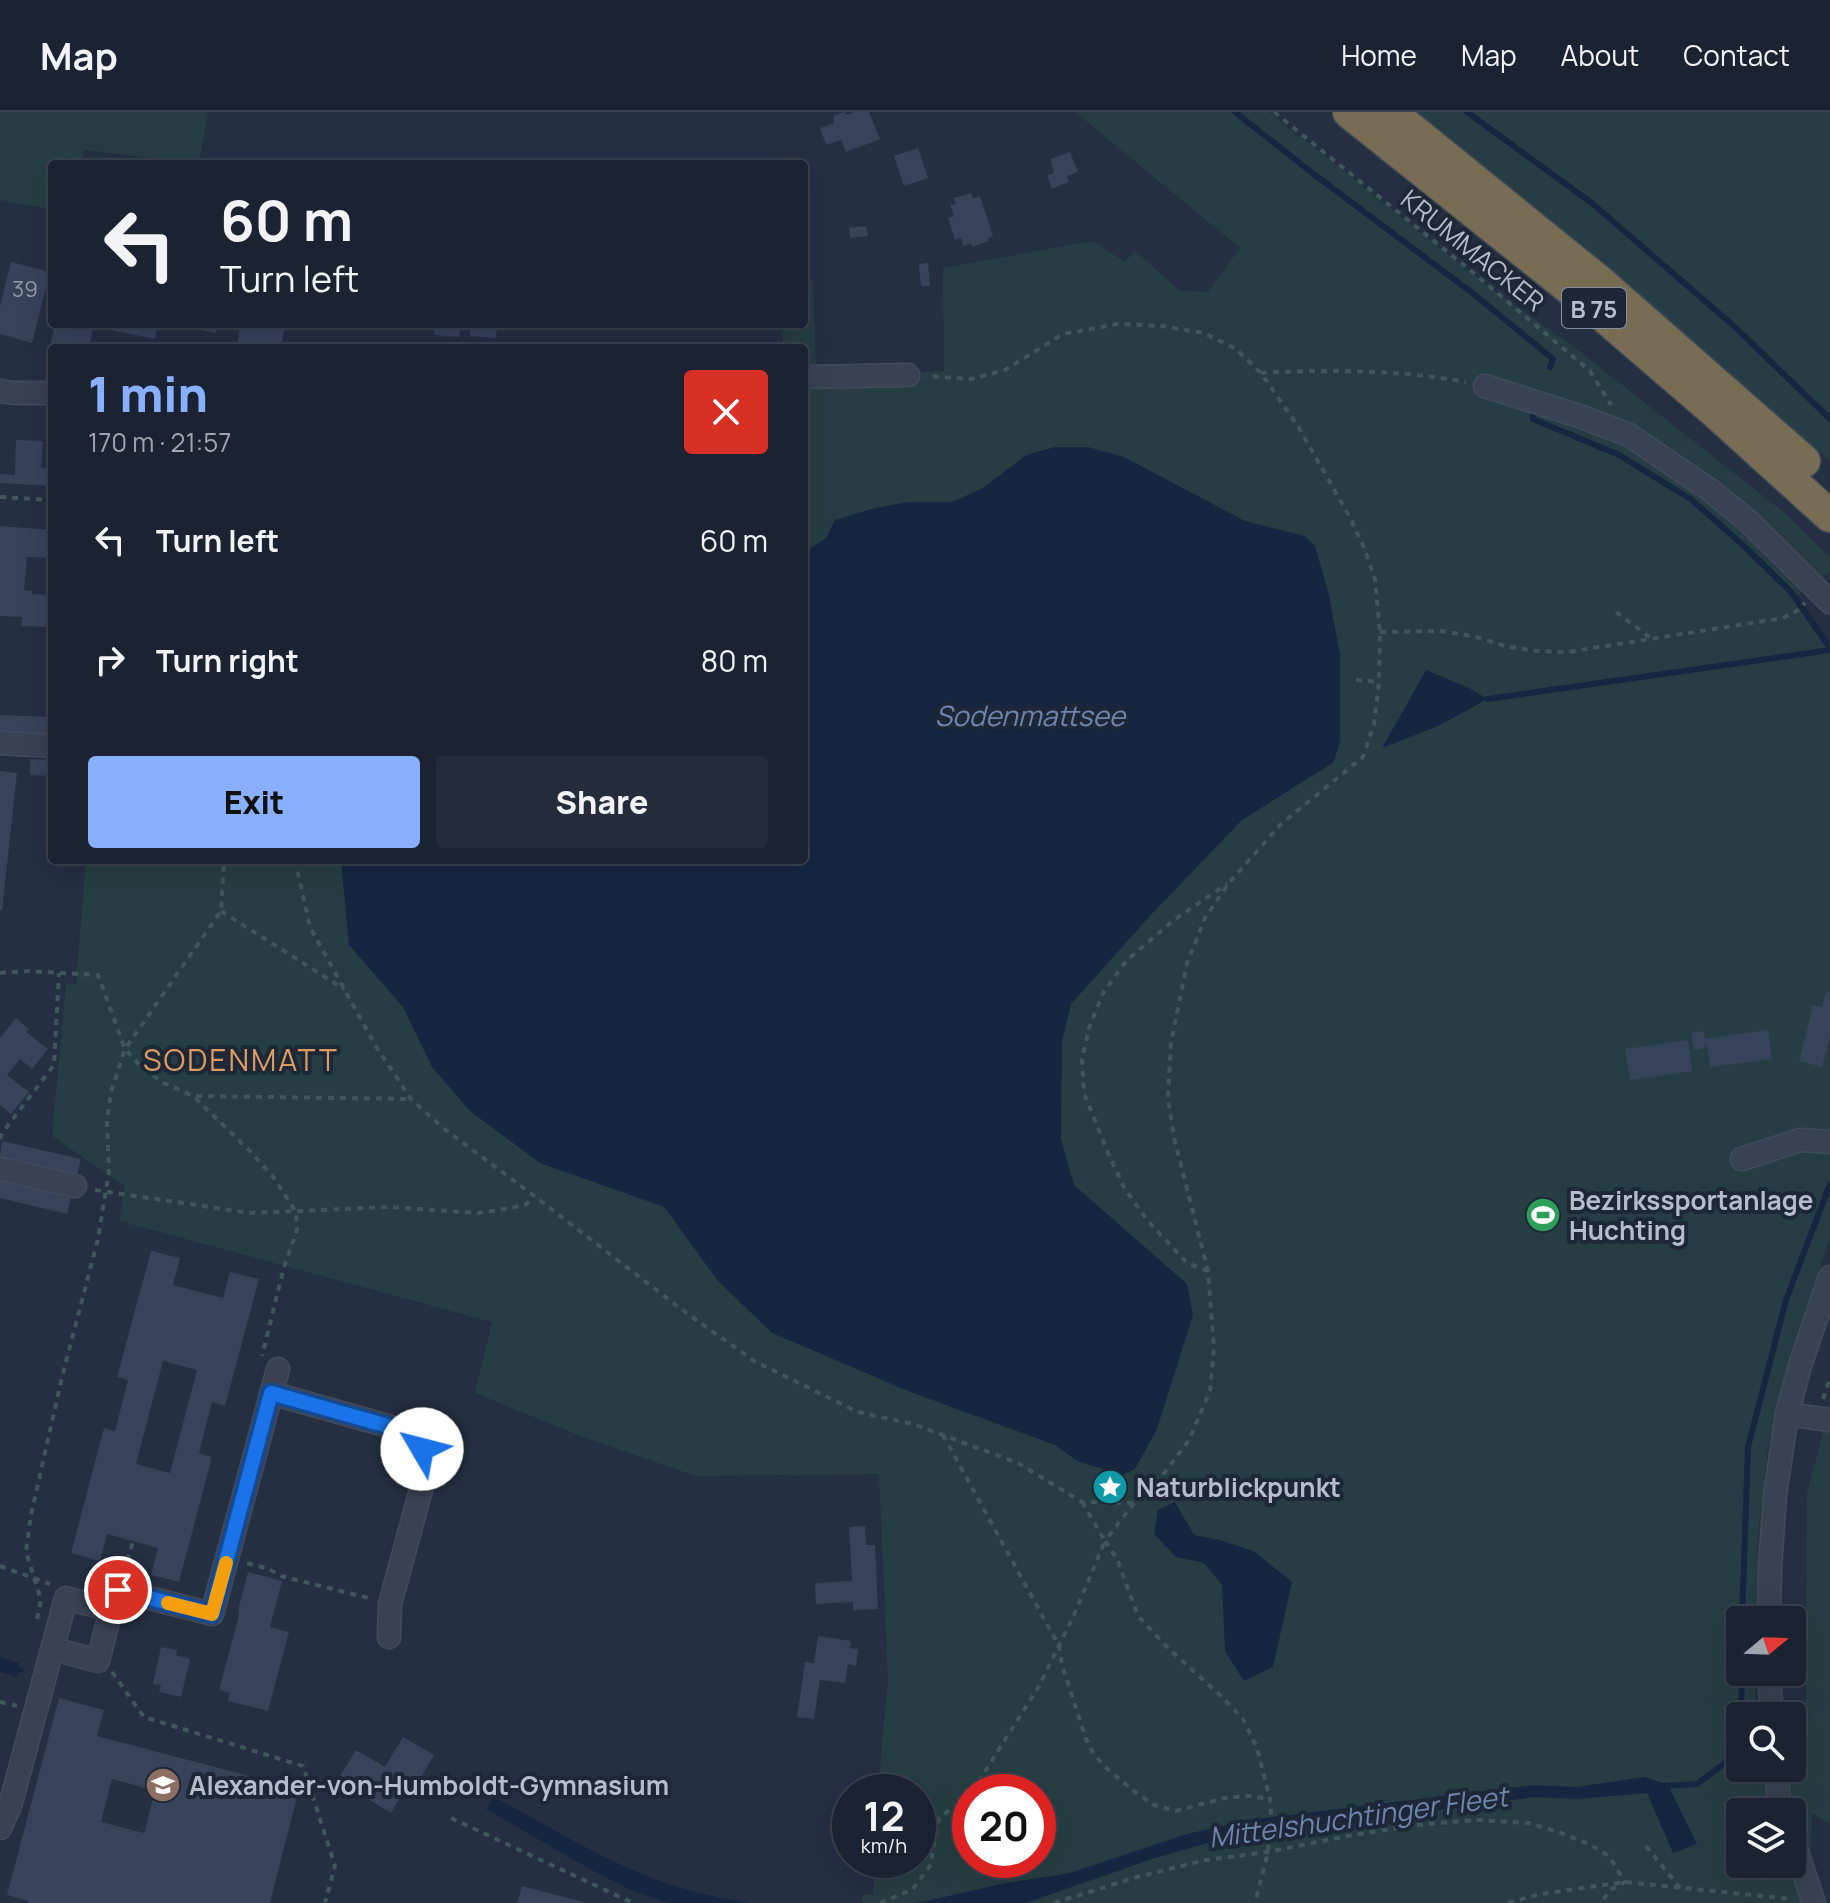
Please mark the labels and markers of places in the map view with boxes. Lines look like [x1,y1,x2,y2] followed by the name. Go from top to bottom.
[1569,1182,1813,1248] place label: Bezirkssportanlage Huchting
[1524,1196,1562,1234] sports icon: Bezirkssportanlage Huchting
[1091,1468,1129,1506] place icon: Naturblickpunkt
[1136,1469,1341,1505] place label: Naturblickpunkt
[84,1556,152,1624] pin
[144,1766,182,1804] school or university icon: Alexander-von-Humboldt-Gymnasium
[189,1767,669,1803] place label: Alexander-von-Humboldt-Gymnasium

